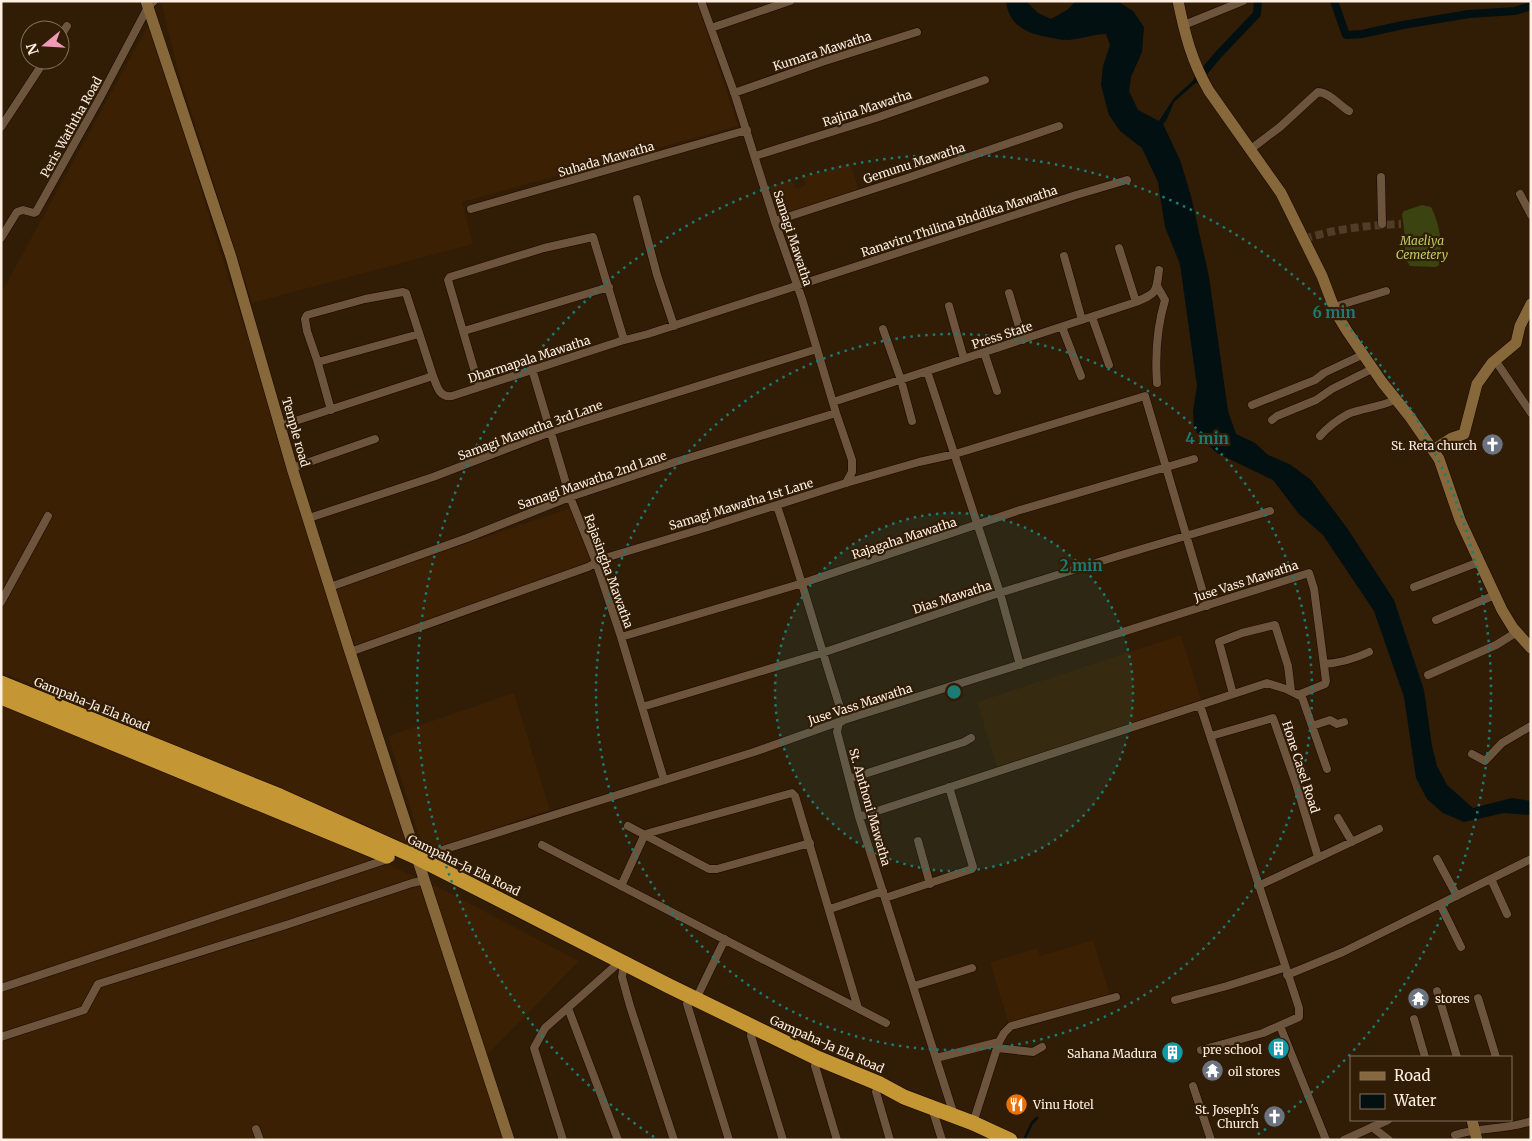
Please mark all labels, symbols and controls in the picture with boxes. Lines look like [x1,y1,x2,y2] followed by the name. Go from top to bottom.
[20,20,70,70] north arrow
[771,28,874,74] street label: Kumara Mawatha
[22,41,43,57] text: N
[37,74,105,180] street label: Peris Waththa Road
[820,86,914,129] street label: Rajina Mawatha
[556,138,656,180] street label: Suhada Mawatha
[861,139,967,187] street label: Gemunu Mawatha
[859,182,1060,260] street label: Ranaviru Thilina Bhddika Mawatha
[770,188,816,288] street label: Samagi Mawatha
[1396,233,1449,262] park label: Maeliya Cemetery
[1312,303,1356,322] text: 6 min
[970,318,1034,352] street label: Press State
[466,332,593,386] street label: Dharmapala Mawatha
[279,395,313,469] street label: Temple road
[456,397,604,463] street label: Samagi Mawatha 3rd Lane
[1185,429,1229,448] text: 4 min
[1481,433,1505,457] church icon: St. Reta church
[1391,438,1477,453] place label: St. Reta church
[516,447,668,513] street label: Samagi Mawatha 2nd Lane
[667,475,815,533] street label: Samagi Mawatha 1st Lane
[581,512,637,631] street label: Rajasingha Mawatha
[850,514,959,562] street label: Rajagaha Mawatha
[1060,556,1102,575] text: 2 min
[1191,557,1301,605] street label: Juse Vass Mawatha
[911,577,994,617] street label: Dias Mawatha
[32,674,152,734] street label: Gampaha-Ja Ela Road
[805,680,915,728] street label: Juse Vass Mawatha
[945,683,963,701] centre of rings
[1279,719,1323,815] street label: Hone Casel Road
[846,746,894,868] street label: St. Anthoni Mawatha
[405,831,523,899] street label: Gampaha-Ja Ela Road
[1407,986,1431,1010] temple icon: stores
[1435,991,1470,1006] place label: stores
[768,1012,886,1076] street label: Gampaha-Ja Ela Road
[1266,1037,1290,1061] building icon: pre school
[1161,1041,1185,1065] building icon: Sahana Madura
[1203,1042,1262,1057] place label: pre school
[1067,1046,1158,1061] place label: Sahana Madura
[1350,1056,1512,1121] legend
[1200,1059,1224,1083] temple icon: oil stores
[1228,1064,1280,1079] place label: oil stores
[1394,1066,1430,1085] text: Road
[1393,1091,1437,1110] text: Water
[1005,1092,1029,1116] restaurant icon: Vinu Hotel
[1032,1097,1094,1112] place label: Vinu Hotel
[1195,1102,1259,1131] place label: St. Joseph's Church
[1263,1104,1287,1128] church icon: St. Joseph's Church

